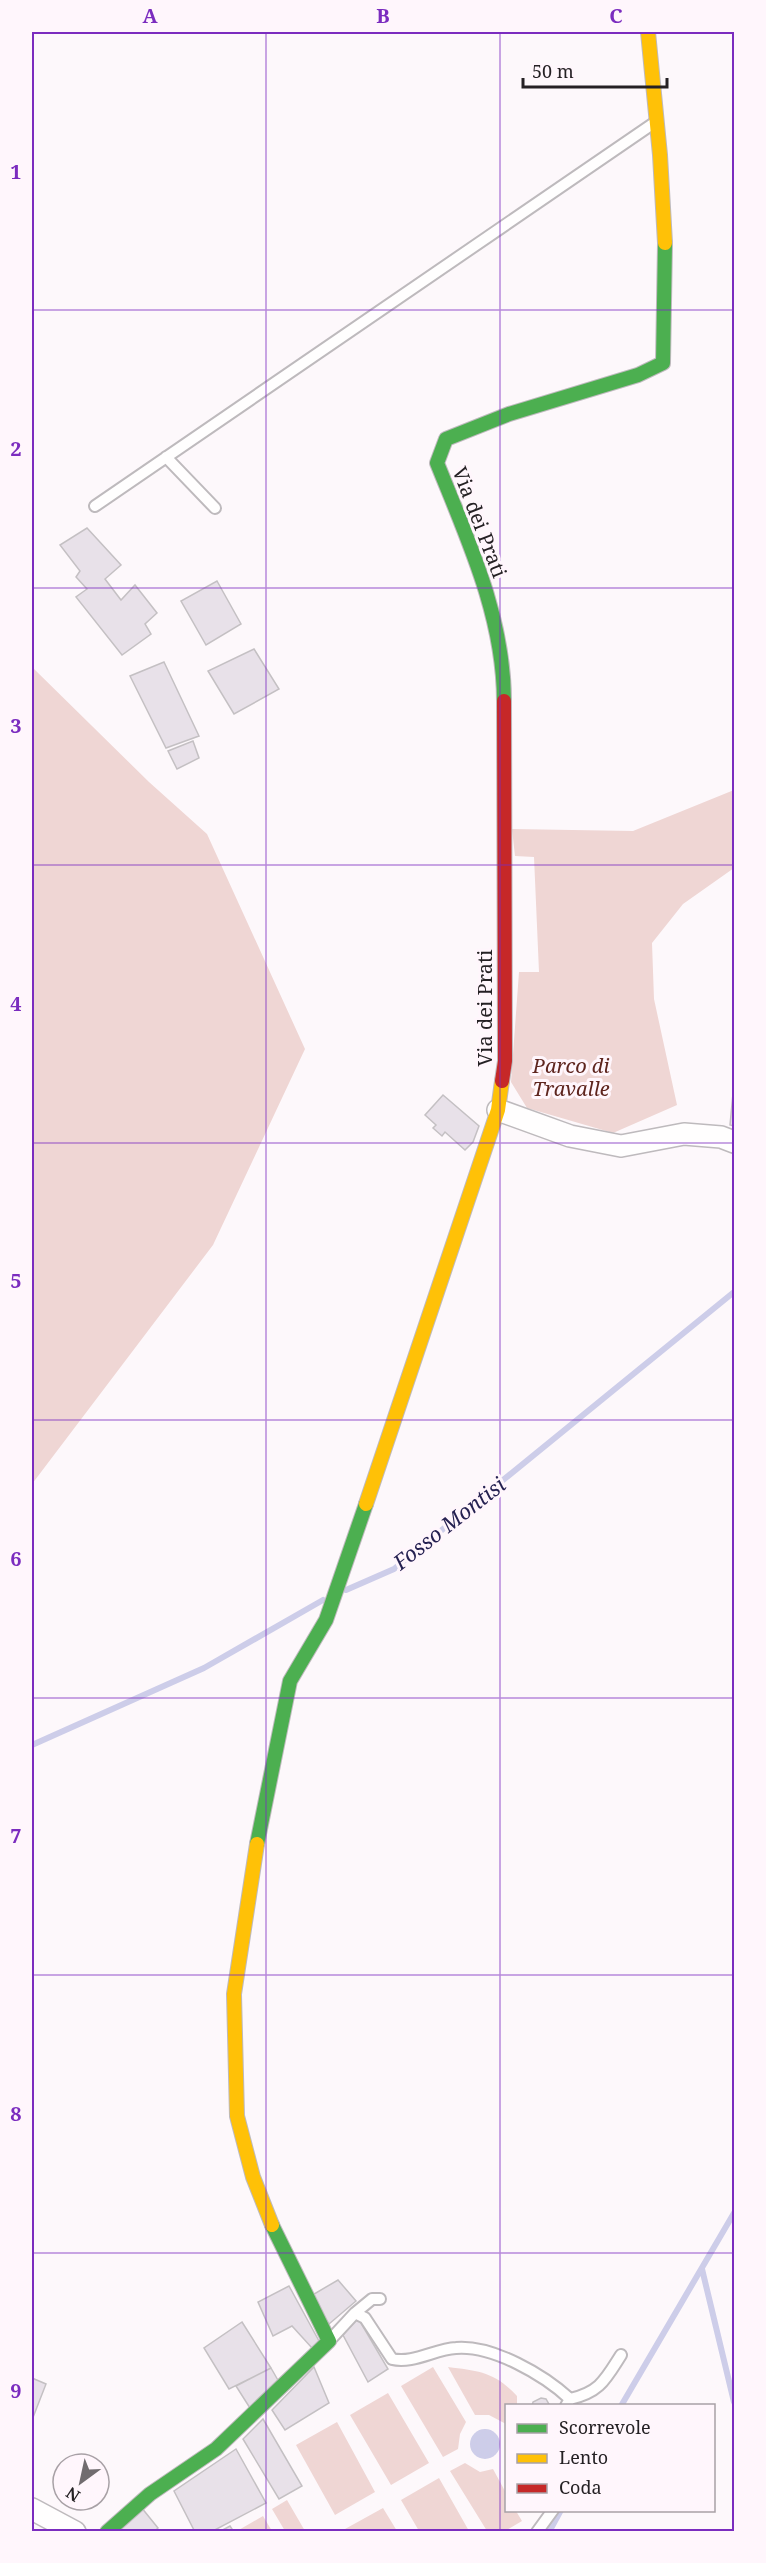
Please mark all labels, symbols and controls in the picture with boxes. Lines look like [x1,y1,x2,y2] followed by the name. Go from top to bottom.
[142,2,158,29] text: A
[376,2,390,29] text: B
[609,2,623,29] text: C
[523,51,667,89] scale bar
[532,59,574,83] text: 50 m
[10,158,22,185] text: 1
[10,435,22,462] text: 2
[446,463,514,582] street label: Via dei Prati
[10,712,22,739] text: 3
[471,949,498,1066] street label: Via dei Prati
[10,990,22,1017] text: 4
[531,1052,610,1102] park label: Parco di Travalle
[10,1267,22,1294] text: 5
[386,1470,511,1576] water label: Fosso Montisi
[10,1545,22,1572] text: 6
[10,1822,22,1849] text: 7
[10,2100,22,2127] text: 8
[10,2377,22,2404] text: 9
[505,2404,715,2512] legend
[559,2415,651,2439] text: Scorrevole
[559,2445,608,2469] text: Lento
[51,2452,111,2512] north arrow
[559,2475,602,2499] text: Coda
[61,2482,84,2507] text: N

